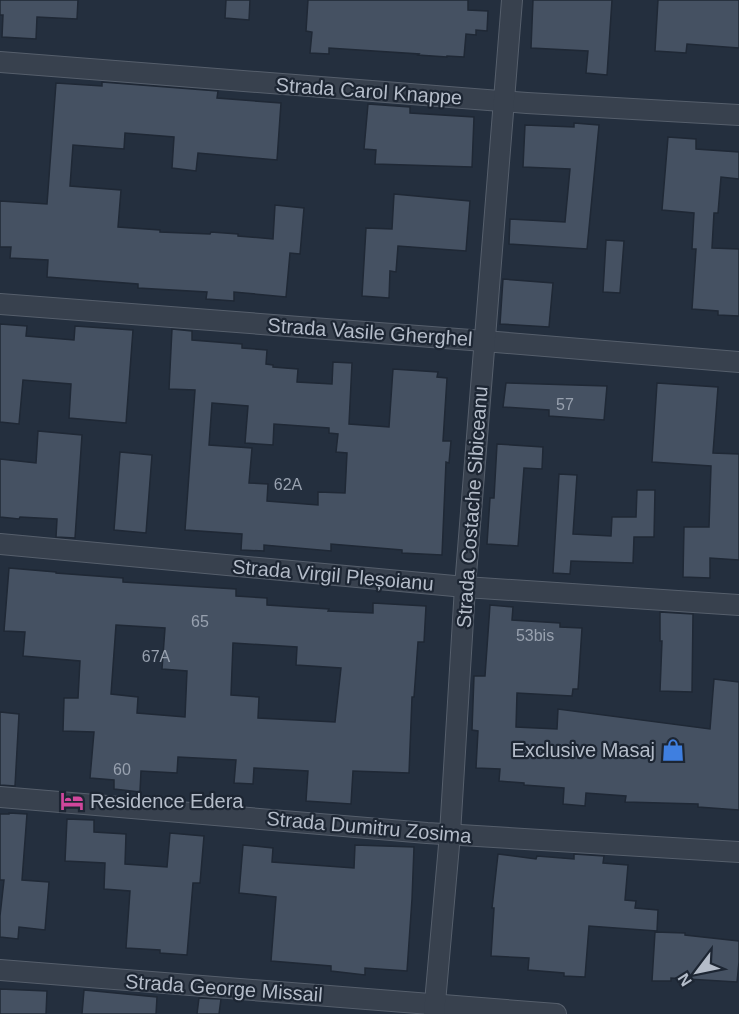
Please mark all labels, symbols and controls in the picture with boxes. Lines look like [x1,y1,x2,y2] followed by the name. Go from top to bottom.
[275,74,463,108] street label: Strada Carol Knappe
[267,314,473,350] street label: Strada Vasile Gherghel
[453,385,491,629] street label: Strada Costache Sibiceanu
[556,396,574,413] house number: 57
[274,476,303,493] house number: 62A
[231,555,435,595] street label: Strada Virgil Pleșoianu
[191,613,209,630] house number: 65
[516,627,554,644] house number: 53bis
[142,648,171,665] house number: 67A
[660,737,686,763] shop icon: Exclusive Masaj
[512,739,655,761] place label: Exclusive Masaj
[113,761,131,778] house number: 60
[59,788,85,814] hotel icon: Residence Edera
[90,790,244,812] place label: Residence Edera
[266,807,473,847] street label: Strada Dumitru Zosima
[667,942,727,1002] north arrow
[125,970,323,1006] street label: Strada George Missail
[674,970,695,989] text: N

